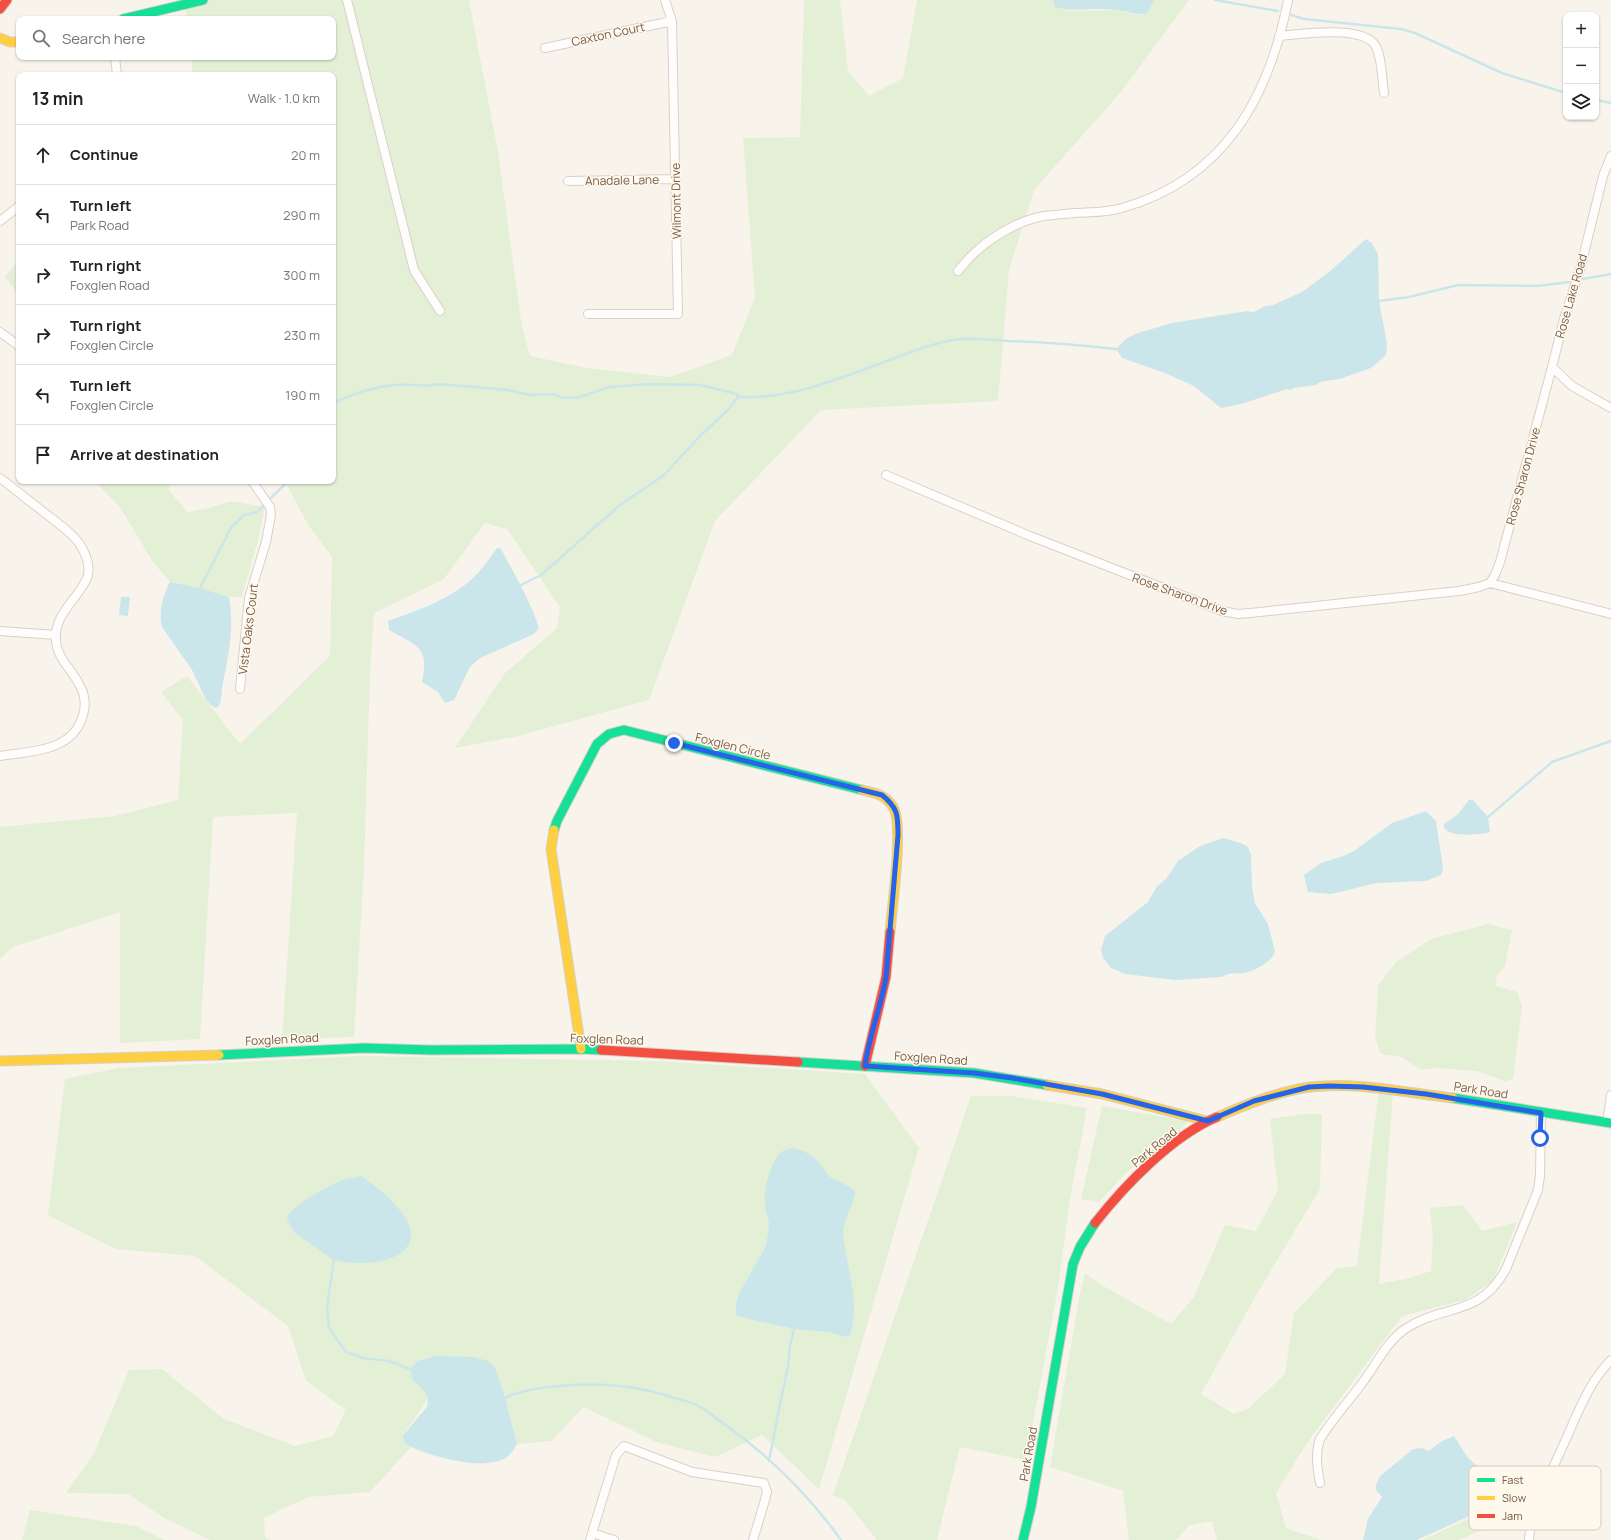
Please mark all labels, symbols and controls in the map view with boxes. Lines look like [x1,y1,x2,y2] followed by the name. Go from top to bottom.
[1563,12,1599,120] map controls
[1563,12,1599,48] button: +
[16,16,336,60] search box
[570,18,646,50] street label: Caxton Court
[30,27,52,49] icon: search
[62,28,145,49] text: Search here
[1563,48,1599,84] button: −
[1563,84,1599,120] button: layers
[32,87,83,110] text: 13 min
[248,89,320,107] text: Walk · 1.0 km
[32,144,54,166] icon: ahead
[70,144,138,165] text: Continue
[291,146,320,164] text: 20 m
[667,163,685,239] street label: Wilmont Drive
[585,171,659,189] street label: Anadale Lane
[70,195,132,216] text: Turn left
[32,204,54,226] icon: left
[283,206,320,224] text: 290 m
[70,216,129,234] text: Park Road
[1551,252,1591,340] street label: Rose Lake Road
[70,255,141,276] text: Turn right
[32,264,54,286] icon: right
[283,266,320,284] text: 300 m
[70,276,150,294] text: Foxglen Road
[70,315,141,336] text: Turn right
[32,324,54,346] icon: right
[284,326,320,344] text: 230 m
[70,336,154,354] text: Foxglen Circle
[70,375,132,396] text: Turn left
[32,384,54,406] icon: left
[285,386,320,404] text: 190 m
[70,396,154,414] text: Foxglen Circle
[1502,425,1544,527] street label: Rose Sharon Drive
[32,444,54,466] icon: arrive
[70,444,219,465] text: Arrive at destination
[1130,569,1230,619] street label: Rose Sharon Drive
[234,582,262,676] street label: Vista Oaks Court
[694,728,772,764] street label: Foxglen Circle
[665,734,683,752] route end
[245,1029,319,1049] street label: Foxglen Road
[570,1029,644,1049] street label: Foxglen Road
[894,1047,968,1069] street label: Foxglen Road
[1453,1077,1509,1103] street label: Park Road
[1128,1123,1180,1171] street label: Park Road
[1531,1129,1549,1147] route start
[1015,1426,1041,1482] street label: Park Road
[1469,1466,1601,1530] legend
[1502,1472,1524,1487] text: Fast
[1502,1490,1527,1505] text: Slow
[1502,1508,1523,1523] text: Jam

